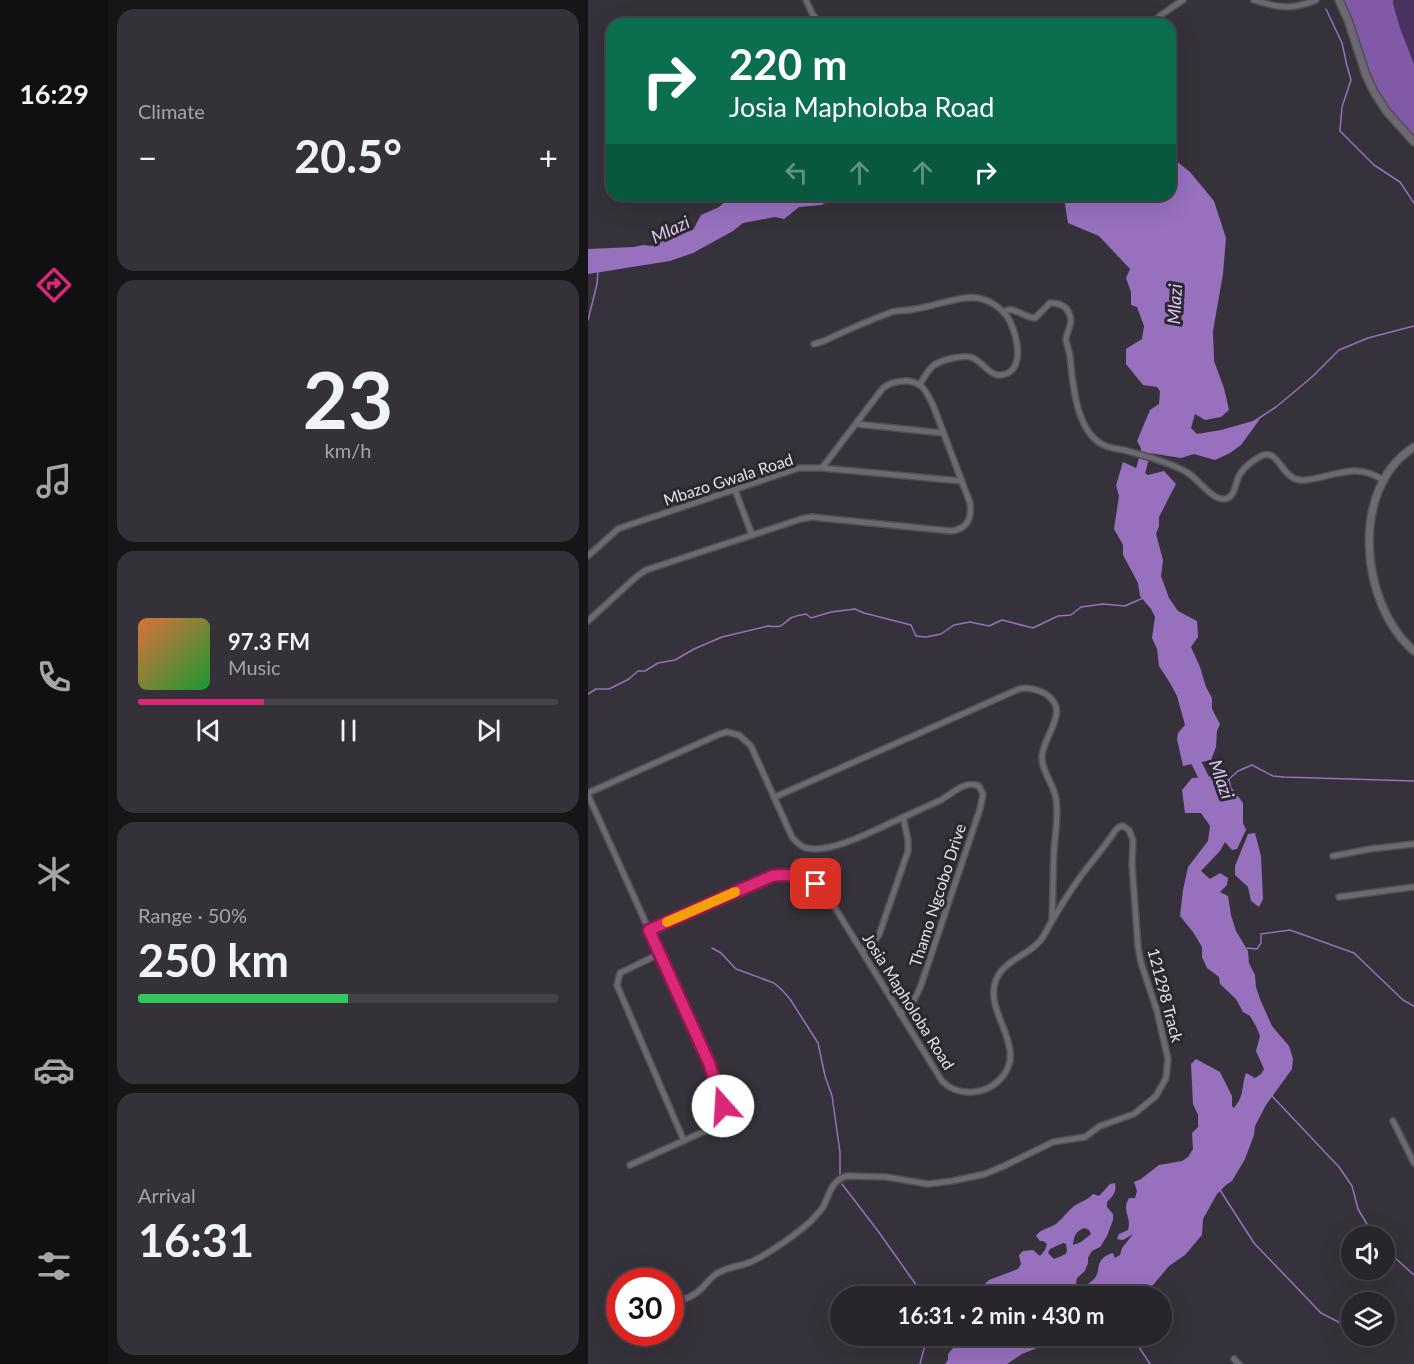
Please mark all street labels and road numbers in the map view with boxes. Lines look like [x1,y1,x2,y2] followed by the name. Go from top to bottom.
[661,449,795,509] street label: Mbazo Gwala Road
[905,821,969,969] street label: Thamo Ngcobo Drive
[859,929,959,1073] street label: Josia Mapholoba Road
[1144,946,1188,1045] street label: 121298 Track

